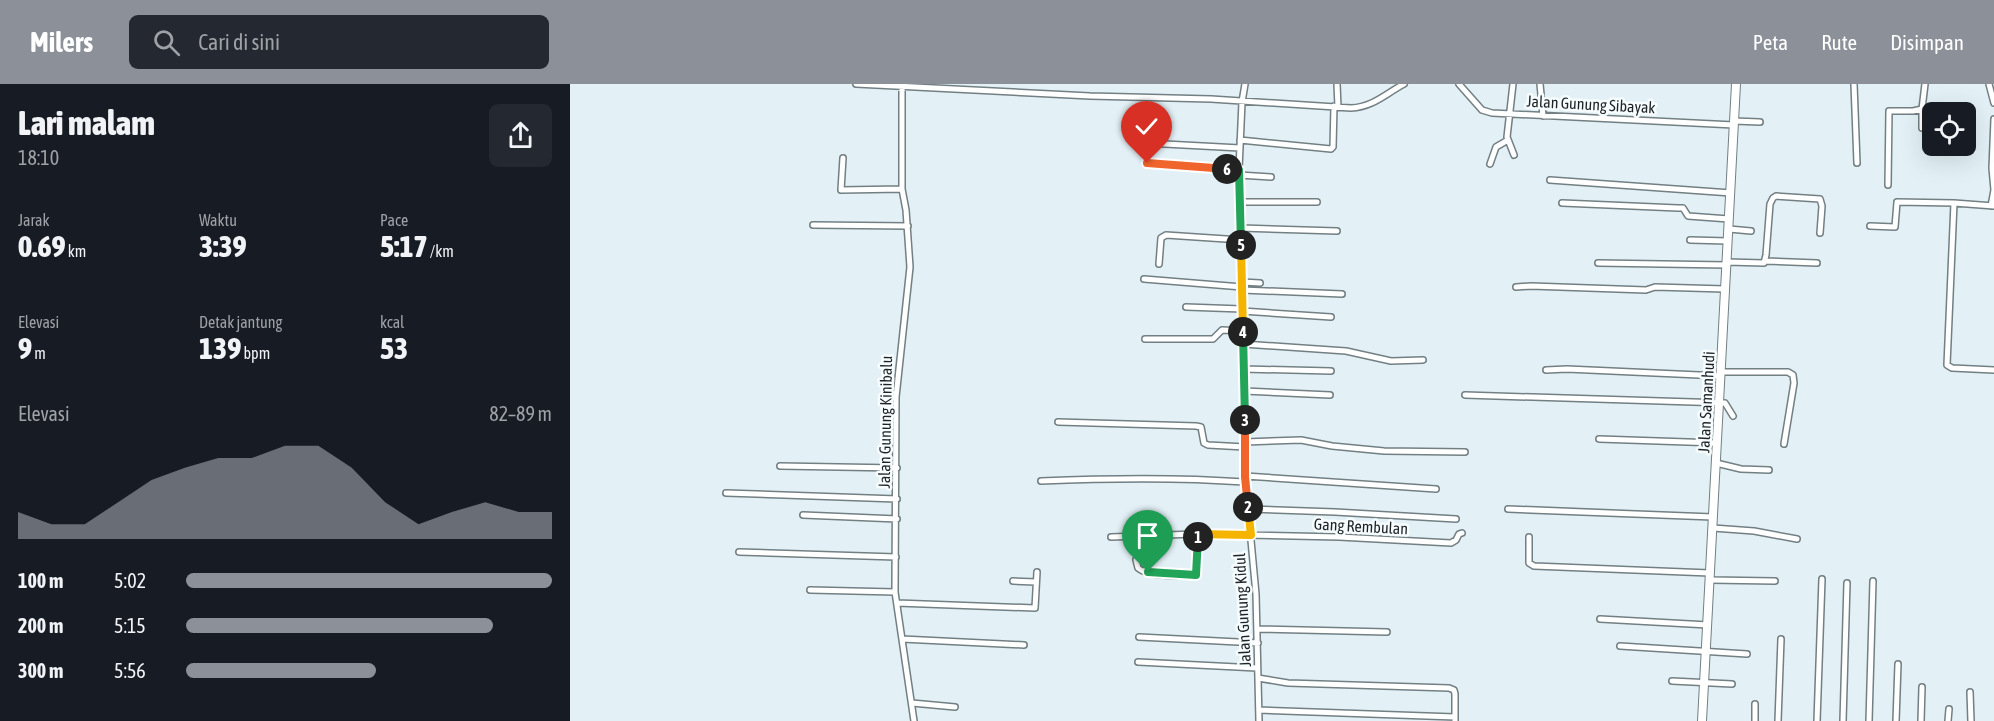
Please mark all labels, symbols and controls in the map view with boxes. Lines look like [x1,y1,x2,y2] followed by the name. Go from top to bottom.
[129,15,549,69] search box
[30,26,93,58] text: Milers
[150,26,183,59] icon: search
[198,29,280,55] text: Cari di sini
[1753,30,1788,54] text: Peta
[1821,30,1857,54] text: Rute
[1890,30,1964,54] text: Disimpan
[1526,92,1656,117] street label: Jalan Gunung Sibayak
[1121,101,1172,163] pin
[1922,102,1976,156] map controls
[1922,102,1976,156] button: locate
[18,104,155,142] text: Lari malam
[489,104,552,167] button: share
[1130,110,1163,143] icon: check
[18,146,59,169] text: 18:10
[1212,154,1242,184] pin: 6
[1223,160,1231,178] text: 6
[18,211,49,229] text: Jarak
[199,211,237,229] text: Waktu
[380,211,408,229] text: Pace
[18,229,66,263] text: 0.69
[199,229,247,263] text: 3:39
[380,229,428,263] text: 5:17
[1226,230,1256,260] pin: 5
[1237,236,1245,254] text: 5
[66,242,86,260] text: km
[428,242,454,260] text: /km
[18,313,59,331] text: Elevasi
[199,313,282,331] text: Detak jantung
[380,313,404,331] text: kcal
[1228,317,1258,347] pin: 4
[1239,323,1247,341] text: 4
[18,331,32,365] text: 9
[199,331,241,365] text: 139
[380,331,408,365] text: 53
[32,344,46,362] text: m
[241,344,270,362] text: bpm
[1694,351,1718,453] street label: Jalan Samanhudi
[875,356,896,489] street label: Jalan Gunung Kinibalu
[18,402,70,425] text: Elevasi
[489,402,552,425] text: 82–89 m
[1230,405,1260,435] pin: 3
[1241,411,1249,429] text: 3
[1233,492,1263,522] pin: 2
[1244,498,1252,516] text: 2
[1122,510,1173,572] pin
[1313,515,1409,538] street label: Gang Rembulan
[1131,519,1164,552] icon: arrive
[1183,522,1213,552] pin: 1
[1194,528,1202,546] text: 1
[1230,552,1255,667] street label: Jalan Gunung Kidul
[18,569,63,592] text: 100 m
[114,569,146,592] text: 5:02
[18,614,63,637] text: 200 m
[114,614,146,637] text: 5:15
[18,659,63,682] text: 300 m
[114,659,146,682] text: 5:56

